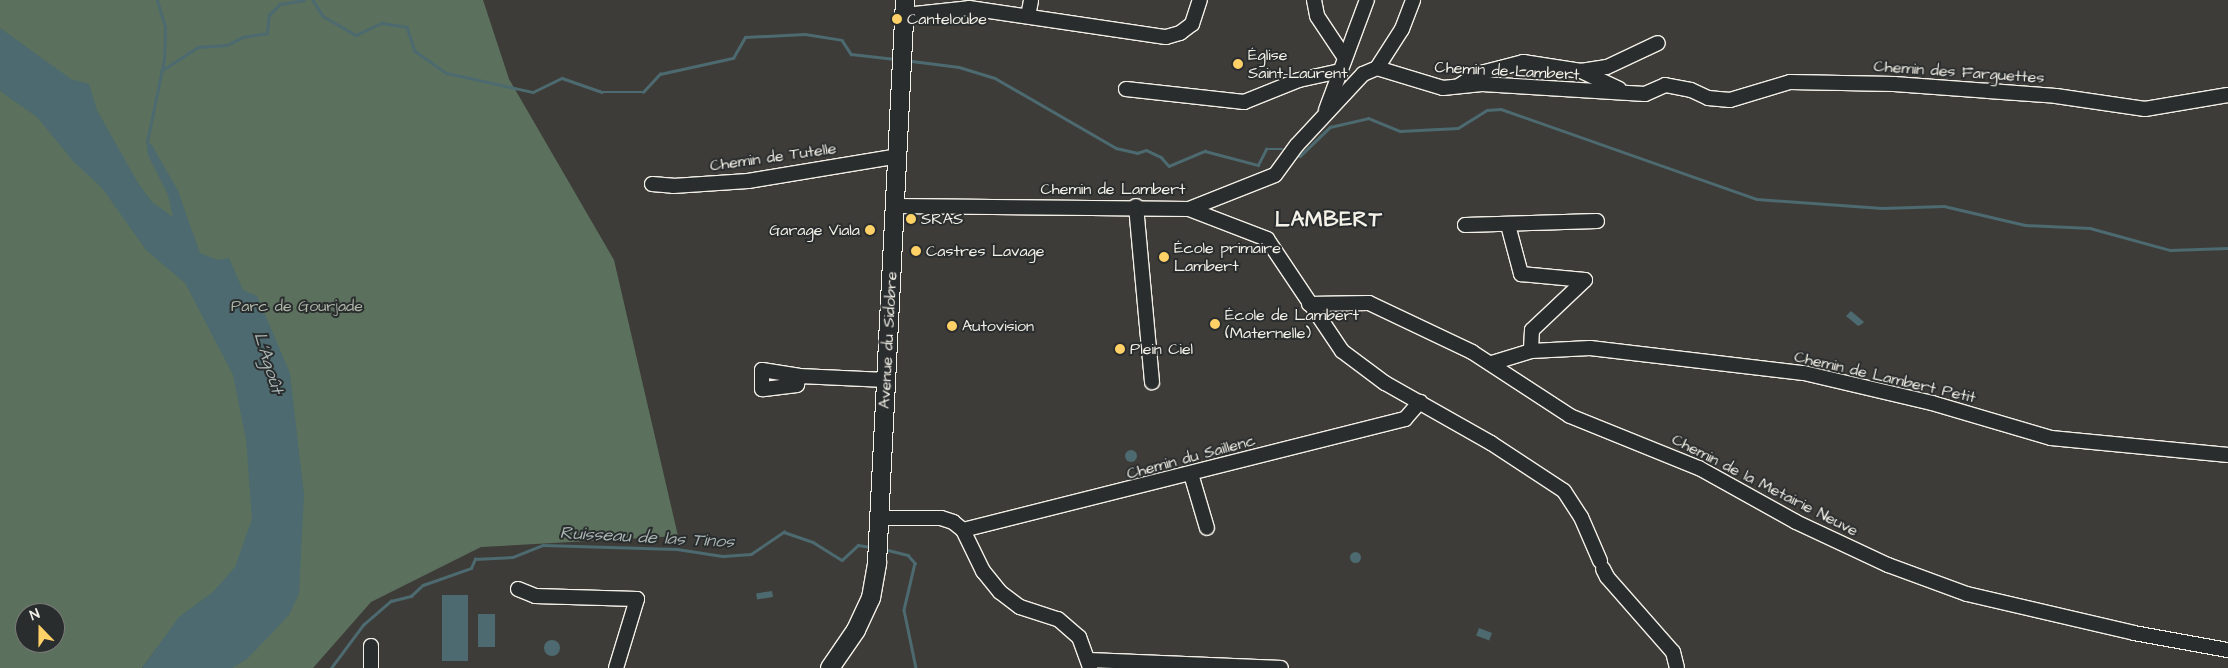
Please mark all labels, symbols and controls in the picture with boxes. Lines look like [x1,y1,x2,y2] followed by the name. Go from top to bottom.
[907,9,987,29] place label: Canteloube
[891,13,903,25] marker: Canteloube
[1248,45,1348,83] place label: Église Saint-Laurent
[1873,56,2045,88] street label: Chemin des Farguettes
[1232,58,1244,70] marker: Église Saint-Laurent
[1434,58,1580,84] street label: Chemin de Lambert
[709,139,837,175] street label: Chemin de Tutelle
[1040,179,1186,199] street label: Chemin de Lambert
[1274,207,1384,233] district label: LAMBERT
[921,209,963,229] place label: SRAS
[905,213,917,225] marker: SRAS
[769,220,860,240] place label: Garage Viala
[864,224,876,236] marker: Garage Viala
[1174,238,1281,276] place label: École primaire Lambert
[926,241,1044,261] place label: Castres Lavage
[910,245,922,257] marker: Castres Lavage
[1158,251,1170,263] marker: École primaire Lambert
[875,271,901,409] street label: Avenue du Sidobre
[231,296,363,316] park label: Parc de Gourjade
[1225,305,1359,343] place label: École de Lambert (Maternelle)
[962,316,1034,336] place label: Autovision
[1209,318,1221,330] marker: École de Lambert (Maternelle)
[946,320,958,332] marker: Autovision
[249,330,287,396] water label: L'Agoût
[1130,339,1193,359] place label: Plein Ciel
[1114,343,1126,355] marker: Plein Ciel
[1792,347,1978,407] street label: Chemin de Lambert Petit
[1669,430,1861,540] street label: Chemin de la Metairie Neuve
[1124,431,1258,483] street label: Chemin du Saillenc
[559,523,735,553] water label: Ruisseau de las Tinos
[15,603,65,653] north arrow
[27,604,43,626] text: N

